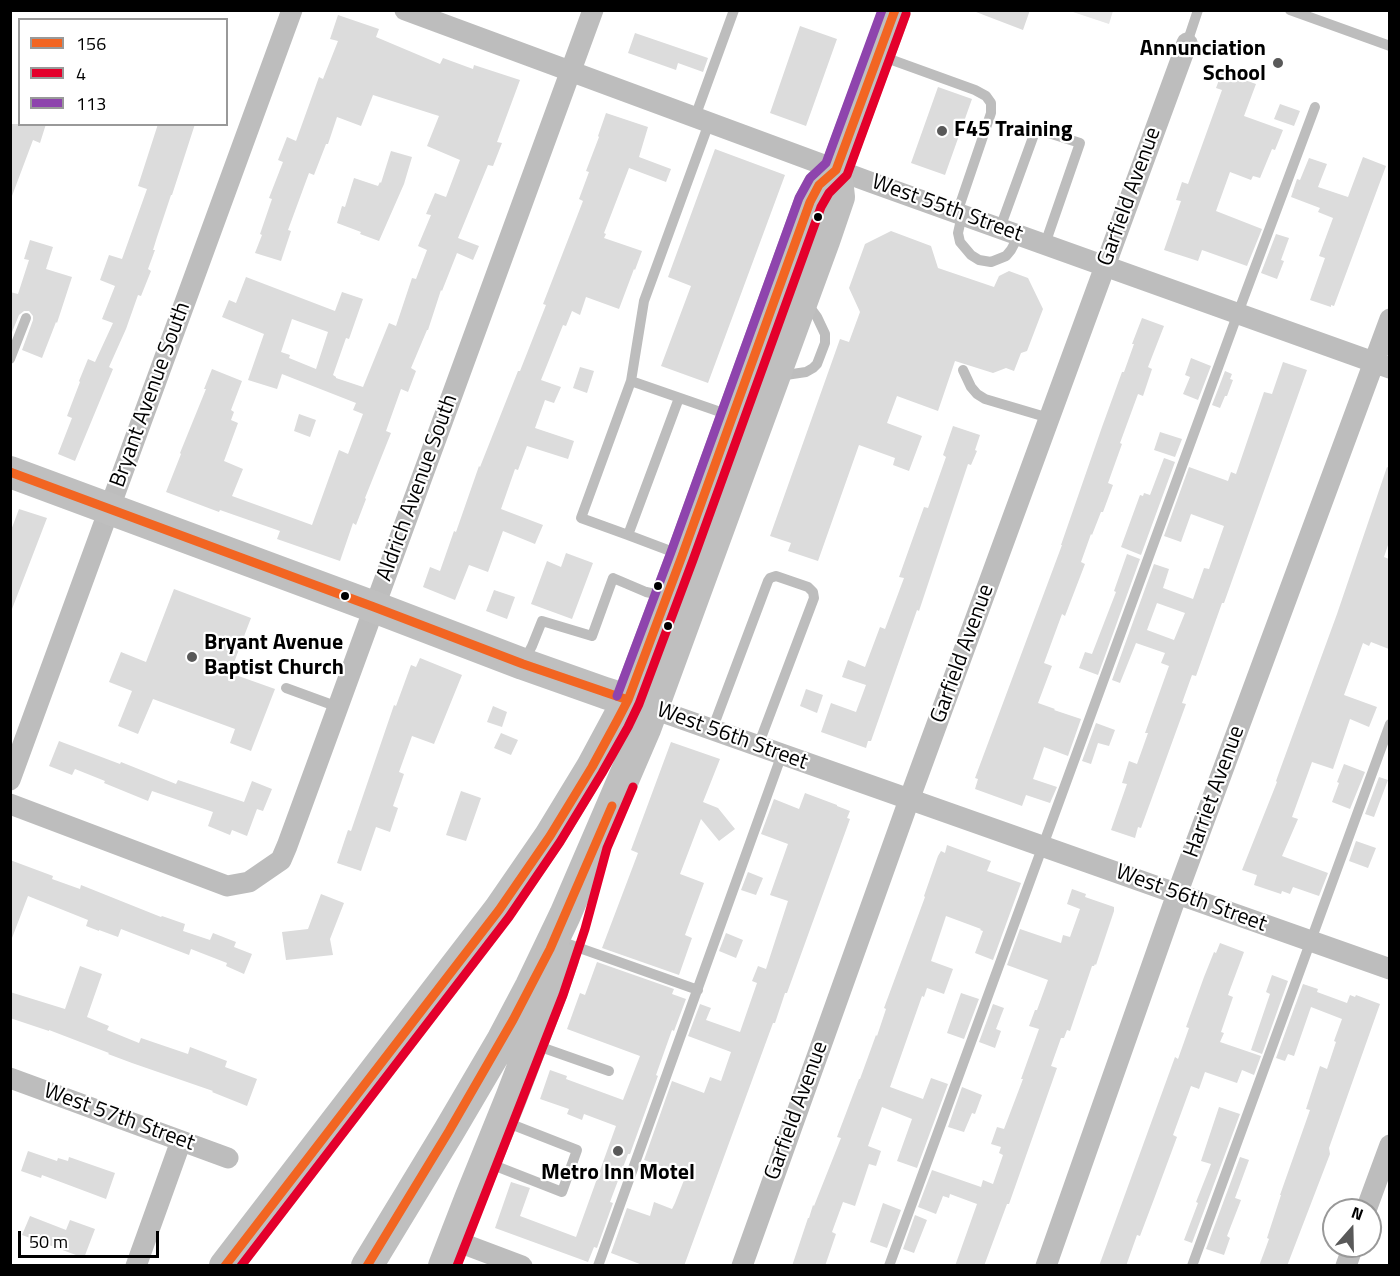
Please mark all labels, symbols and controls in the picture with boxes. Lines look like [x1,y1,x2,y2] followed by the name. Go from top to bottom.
[18,18,228,126] legend
[76,30,106,57] text: 156
[1140,37,1266,88] place label: Annunciation School
[1271,56,1285,70] marker: Annunciation School
[76,60,86,87] text: 4
[76,90,106,117] text: 113
[954,118,1072,144] place label: F45 Training
[935,124,949,138] marker: F45 Training
[1093,124,1167,270] street label: Garfield Avenue
[868,169,1026,249] street label: West 55th Street
[812,211,824,223] unlabelled marker
[105,299,197,491] street label: Bryant Avenue South
[372,391,464,585] street label: Aldrich Avenue South
[652,580,664,592] unlabelled marker
[926,581,1000,727] street label: Garfield Avenue
[339,590,351,602] unlabelled marker
[662,620,674,632] unlabelled marker
[204,631,344,682] place label: Bryant Avenue Baptist Church
[185,650,199,664] marker: Bryant Avenue Baptist Church
[653,697,811,777] street label: West 56th Street
[1179,722,1251,862] street label: Harriet Avenue
[1112,859,1270,939] street label: West 56th Street
[760,1038,834,1184] street label: Garfield Avenue
[40,1078,198,1158] street label: West 57th Street
[611,1144,625,1158] marker: Metro Inn Motel
[541,1161,695,1187] place label: Metro Inn Motel
[1322,1198,1382,1258] north arrow
[1348,1200,1367,1226] text: N
[21,1219,162,1257] scale bar
[29,1228,68,1255] text: 50 m

